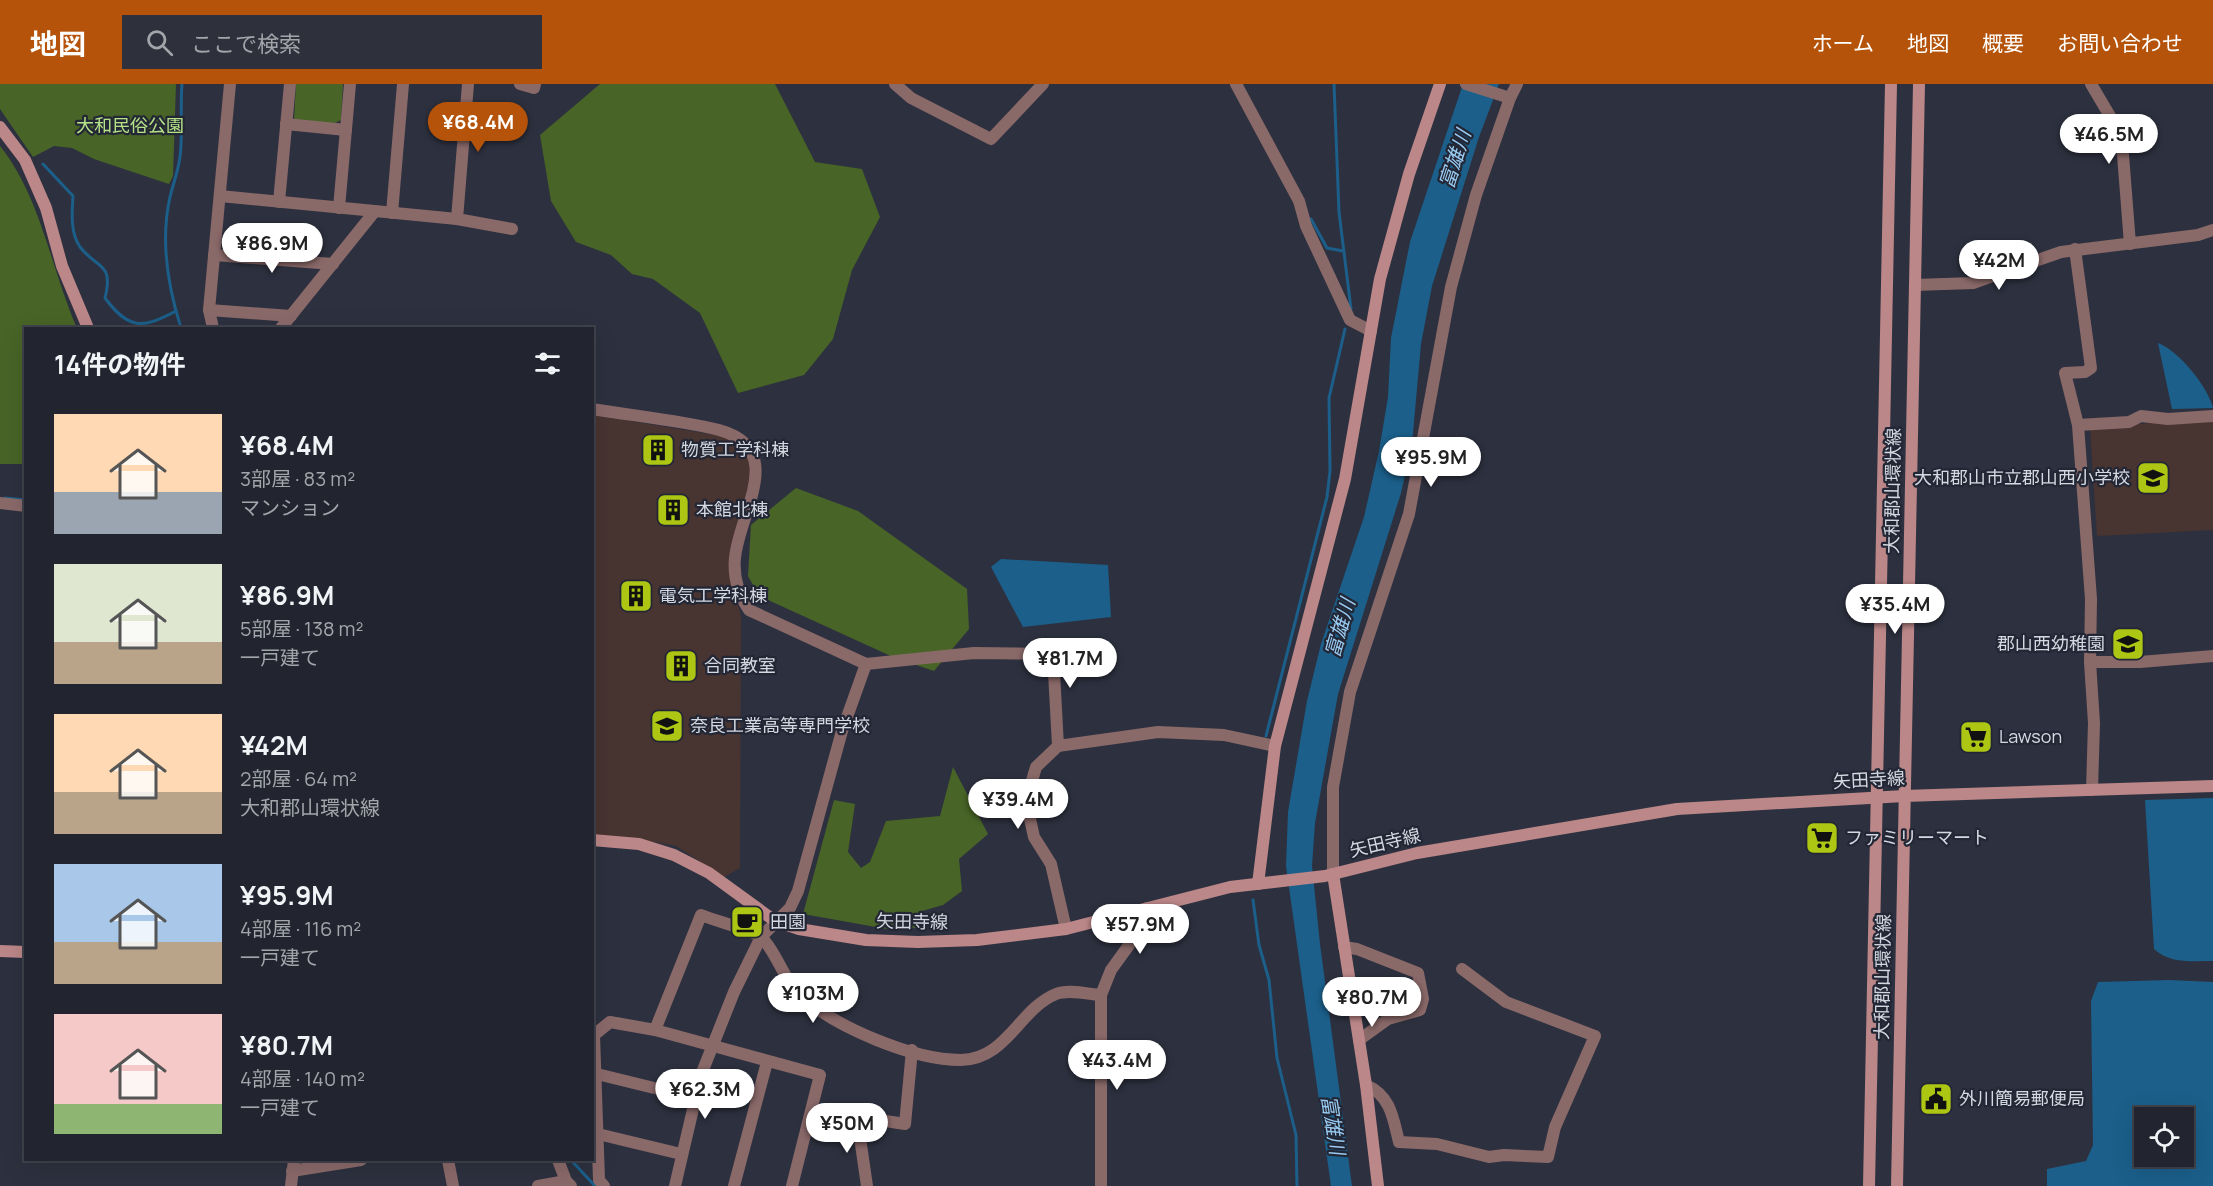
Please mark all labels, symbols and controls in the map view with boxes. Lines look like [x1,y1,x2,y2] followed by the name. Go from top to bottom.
[122,15,542,69] search box
[30,24,86,62] text: 地図
[143,26,176,59] icon: search
[191,29,301,59] text: ここで検索
[1812,29,1874,57] text: ホーム
[1907,29,1949,57] text: 地図
[1982,29,2024,57] text: 概要
[2057,29,2183,57] text: お問い合わせ
[429,102,527,153] pin: ¥68.4M
[442,108,514,135] text: ¥68.4M
[76,113,184,137] park label: 大和民俗公園
[2060,114,2158,165] pin: ¥46.5M
[2074,120,2144,147] text: ¥46.5M
[1432,124,1477,192] water label: 富雄川
[223,223,321,274] pin: ¥86.9M
[236,229,308,256] text: ¥86.9M
[1963,240,2035,291] pin: ¥42M
[1973,246,2025,273] text: ¥42M
[54,346,185,382] text: 14件の物件
[531,347,564,380] icon: filters
[240,427,334,463] text: ¥68.4M
[1879,428,1905,554] street label: 大和郡山環状線
[640,432,676,468] building icon: 物質工学科棟
[681,437,789,461] place label: 物質工学科棟
[1382,437,1480,488] pin: ¥95.9M
[102,438,174,510] icon: home
[1395,443,1467,470] text: ¥95.9M
[2135,460,2171,496] school or university icon: 大和郡山市立郡山西小学校
[240,465,355,492] text: 3部屋 · 83 m²
[1914,465,2130,489] place label: 大和郡山市立郡山西小学校
[655,492,691,528] building icon: 本館北棟
[240,494,340,521] text: マンション
[696,497,768,521] place label: 本館北棟
[240,577,334,613] text: ¥86.9M
[618,578,654,614] building icon: 電気工学科棟
[659,583,767,607] place label: 電気工学科棟
[1846,584,1944,635] pin: ¥35.4M
[102,588,174,660] icon: home
[1860,590,1930,617] text: ¥35.4M
[1318,593,1361,660] water label: 富雄川
[240,615,364,642] text: 5部屋 · 138 m²
[2110,626,2146,662] school or university icon: 郡山西幼稚園
[1997,631,2105,655] place label: 郡山西幼稚園
[1021,638,1119,689] pin: ¥81.7M
[240,644,320,671] text: 一戸建て
[1037,644,1103,671] text: ¥81.7M
[663,648,699,684] building icon: 合同教室
[704,653,776,677] place label: 合同教室
[649,708,685,744] school or university icon: 奈良工業高等専門学校
[690,713,870,737] place label: 奈良工業高等専門学校
[1958,719,1994,755] supermarket icon: Lawson
[1999,724,2062,748] place label: Lawson
[240,727,308,763] text: ¥42M
[102,738,174,810] icon: home
[240,765,357,792] text: 2部屋 · 64 m²
[1832,765,1906,793] street label: 矢田寺線
[969,779,1067,830] pin: ¥39.4M
[982,785,1054,812] text: ¥39.4M
[240,794,380,821] text: 大和郡山環状線
[1804,820,1840,856] supermarket icon: ファミリーマート
[1347,822,1423,862] street label: 矢田寺線
[1845,825,1989,849] place label: ファミリーマート
[240,877,334,913] text: ¥95.9M
[102,888,174,960] icon: home
[729,904,765,940] cafe icon: 田園
[1091,904,1189,955] pin: ¥57.9M
[876,908,948,934] street label: 矢田寺線
[770,909,806,933] place label: 田園
[1105,910,1175,937] text: ¥57.9M
[1869,914,1895,1040] street label: 大和郡山環状線
[240,915,361,942] text: 4部屋 · 116 m²
[240,944,320,971] text: 一戸建て
[771,973,855,1024] pin: ¥103M
[1323,977,1421,1028] pin: ¥80.7M
[782,979,844,1006] text: ¥103M
[1336,983,1408,1010] text: ¥80.7M
[240,1027,333,1063] text: ¥80.7M
[102,1038,174,1110] icon: home
[1068,1040,1166,1091] pin: ¥43.4M
[1082,1046,1152,1073] text: ¥43.4M
[240,1065,365,1092] text: 4部屋 · 140 m²
[656,1069,754,1120] pin: ¥62.3M
[669,1075,741,1102] text: ¥62.3M
[1918,1081,1954,1117] public building icon: 外川簡易郵便局
[1959,1086,2085,1110] place label: 外川簡易郵便局
[1315,1093,1352,1159] water label: 富雄川
[240,1094,320,1121] text: 一戸建て
[811,1103,883,1154] pin: ¥50M
[2134,1107,2194,1167] map controls
[2134,1107,2194,1167] button: locate
[820,1109,874,1136] text: ¥50M

